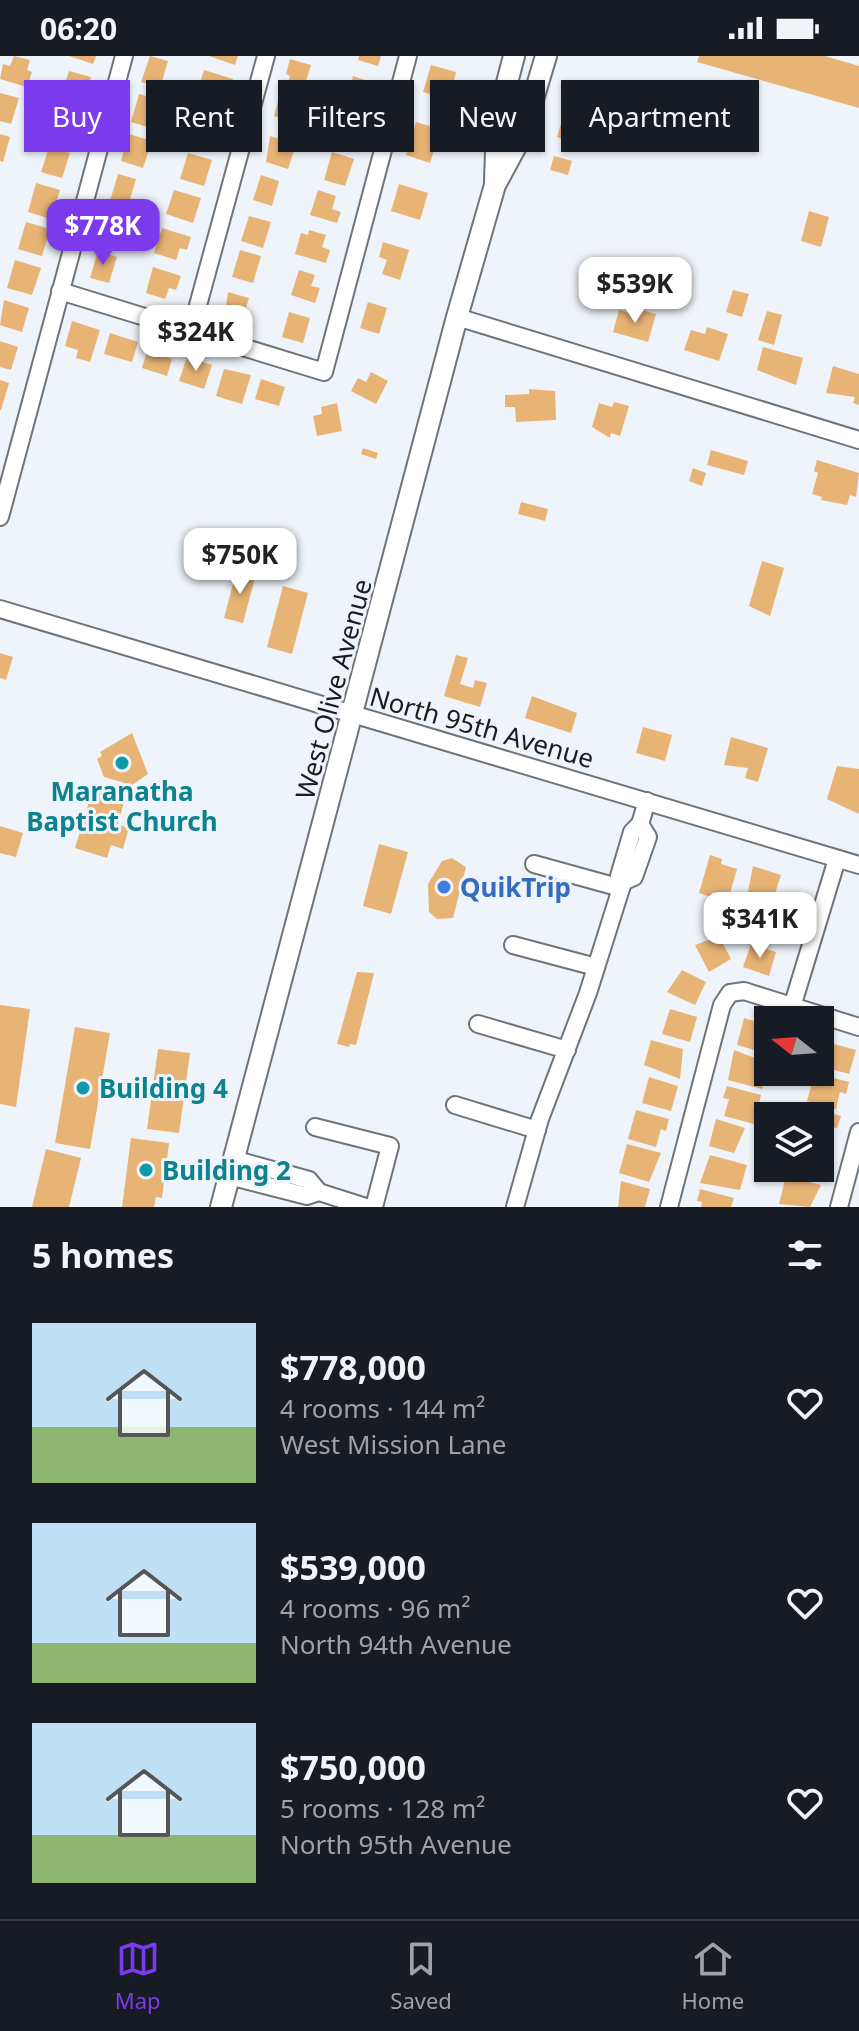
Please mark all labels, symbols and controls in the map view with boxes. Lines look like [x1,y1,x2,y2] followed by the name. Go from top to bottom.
[40,8,117,49] text: 06:20
[24,80,130,152] chip: Buy
[146,80,262,152] chip: Rent
[278,80,414,152] chip: Filters
[430,80,545,152] chip: New
[561,80,759,152] chip: Apartment
[47,199,159,267] pin: $778K
[65,207,141,243] text: $778K
[579,257,691,325] pin: $539K
[597,265,673,301] text: $539K
[140,305,252,373] pin: $324K
[158,313,234,349] text: $324K
[184,528,296,596] pin: $750K
[202,536,278,572] text: $750K
[286,575,380,803] street label: West Olive Avenue
[366,678,598,776] street label: North 95th Avenue
[113,754,131,772] marker: Maranatha Baptist Church
[26,773,218,839] place label: Maranatha Baptist Church
[460,869,571,905] place label: QuikTrip
[435,878,453,896] marker: QuikTrip
[704,892,816,960] pin: $341K
[722,900,798,936] text: $341K
[754,1006,834,1086] north arrow
[754,1006,834,1182] map controls
[99,1070,228,1106] place label: Building 4
[74,1079,92,1097] marker: Building 4
[754,1102,834,1182] button: layers
[162,1152,291,1188] place label: Building 2
[137,1161,155,1179] marker: Building 2
[32,1232,174,1278] text: 5 homes
[783,1233,827,1277] icon: filters
[280,1344,426,1390] text: $778,000
[96,1355,192,1451] icon: home
[783,1381,827,1425] icon: heart
[280,1390,485,1426] text: 4 rooms · 144 m²
[280,1426,506,1462] text: West Mission Lane
[280,1544,426,1590] text: $539,000
[96,1555,192,1651] icon: home
[783,1581,827,1625] icon: heart
[280,1590,470,1626] text: 4 rooms · 96 m²
[280,1626,512,1662] text: North 94th Avenue
[280,1744,426,1790] text: $750,000
[96,1755,192,1851] icon: home
[783,1781,827,1825] icon: heart
[280,1790,485,1826] text: 5 rooms · 128 m²
[280,1826,512,1862] text: North 95th Avenue
[115,1937,161,2015] tab: Map
[390,1937,452,2015] tab: Saved
[682,1937,744,2015] tab: Home

